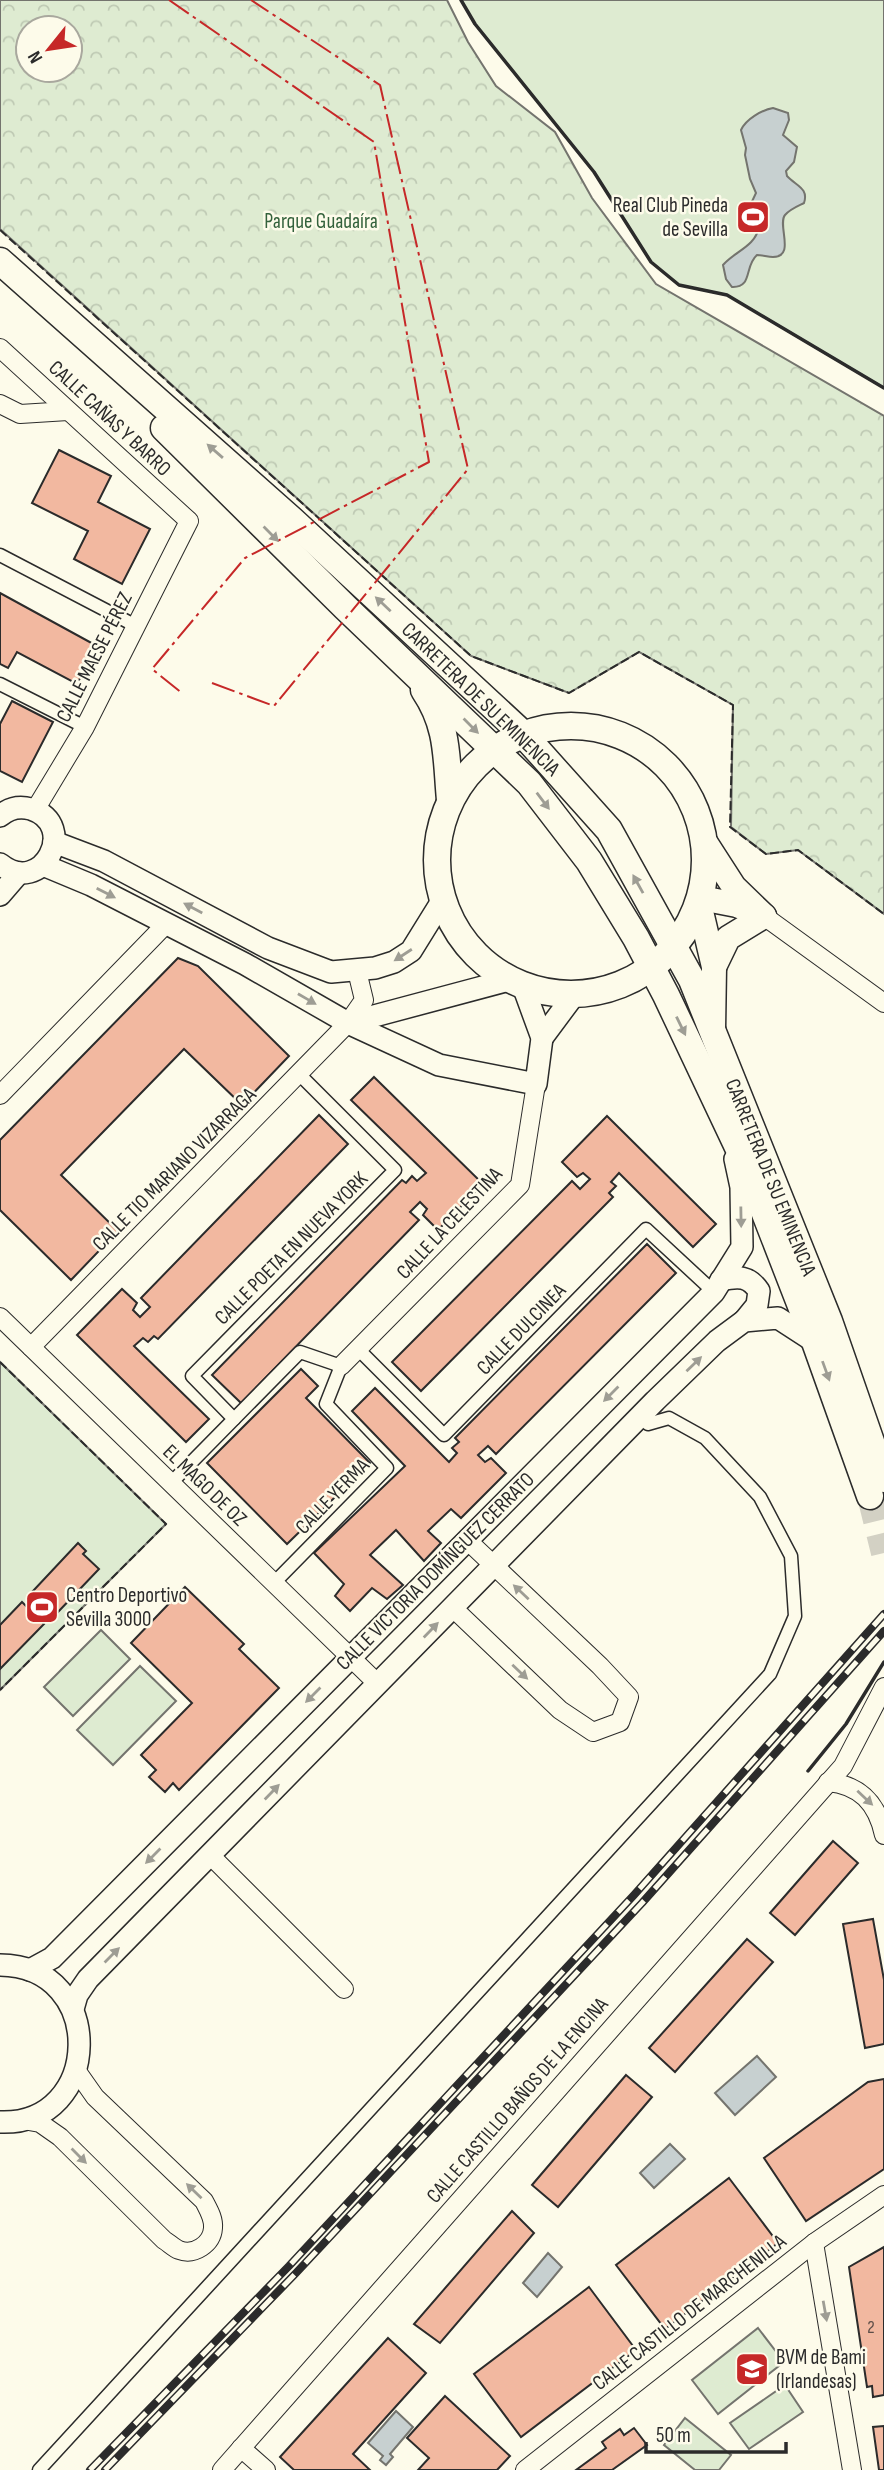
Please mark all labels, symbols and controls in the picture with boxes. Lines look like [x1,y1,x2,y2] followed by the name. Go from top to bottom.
[14,14,84,84] north arrow
[23,47,48,67] text: N
[613,193,728,242] place label: Real Club Pineda de Sevilla
[734,198,772,236] sports icon: Real Club Pineda de Sevilla
[264,209,378,234] park label: Parque Guadaíra
[43,355,176,481] street label: CALLE CAÑAS Y BARRO
[206,444,223,459] one-way arrow
[262,526,279,542] one-way arrow
[51,588,138,726] street label: CALLE MAESE PÉREZ
[374,596,392,612] one-way arrow
[396,617,566,782] street label: CARRETERA DE SU EMINENCIA
[462,717,478,734] one-way arrow
[536,791,551,809] one-way arrow
[633,873,645,893] one-way arrow
[96,886,116,898] one-way arrow
[183,903,203,914] one-way arrow
[393,949,413,962] one-way arrow
[297,993,316,1005] one-way arrow
[675,1016,686,1036] one-way arrow
[720,1075,822,1280] street label: CARRETERA DE SU EMINENCIA
[87,1082,262,1256] street label: CALLE TIO MARIANO VIZARRAGA
[391,1162,508,1284] street label: CALLE LA CELESTINA
[210,1166,373,1330] street label: CALLE POETA EN NUEVA YORK
[736,1207,747,1229] one-way arrow
[472,1278,572,1380] street label: CALLE DULCINEA
[685,1356,702,1372] one-way arrow
[820,1361,831,1382] one-way arrow
[603,1386,620,1403] one-way arrow
[158,1439,252,1532] street label: EL MAGO DE OZ
[290,1453,375,1539] street label: CALLE YERMA
[331,1467,540,1676] street label: CALLE VICTORIA DOMÍNGUEZ CERRATO
[66,1583,187,1632] place label: Centro Deportivo Sevilla 3000
[512,1584,530,1600] one-way arrow
[23,1588,61,1626] sports icon: Centro Deportivo Sevilla 3000
[423,1622,439,1639] one-way arrow
[511,1663,528,1679] one-way arrow
[304,1686,321,1703] one-way arrow
[263,1784,280,1801] one-way arrow
[856,1790,873,1806] one-way arrow
[144,1848,161,1865] one-way arrow
[104,1946,121,1963] one-way arrow
[421,1992,614,2208] street label: CALLE CASTILLO BAÑOS DE LA ENCINA
[70,2147,87,2163] one-way arrow
[185,2183,202,2200] one-way arrow
[587,2228,792,2396] street label: CALLE CASTILLO DE MARCHENILLA
[820,2300,831,2322] one-way arrow
[867,2317,875,2338] house number: 2
[776,2345,866,2394] place label: BVM de Bami (Irlandesas)
[733,2350,771,2388] school or university icon: BVM de Bami (Irlandesas)
[646,2410,786,2454] scale bar
[656,2423,691,2448] text: 50 m

